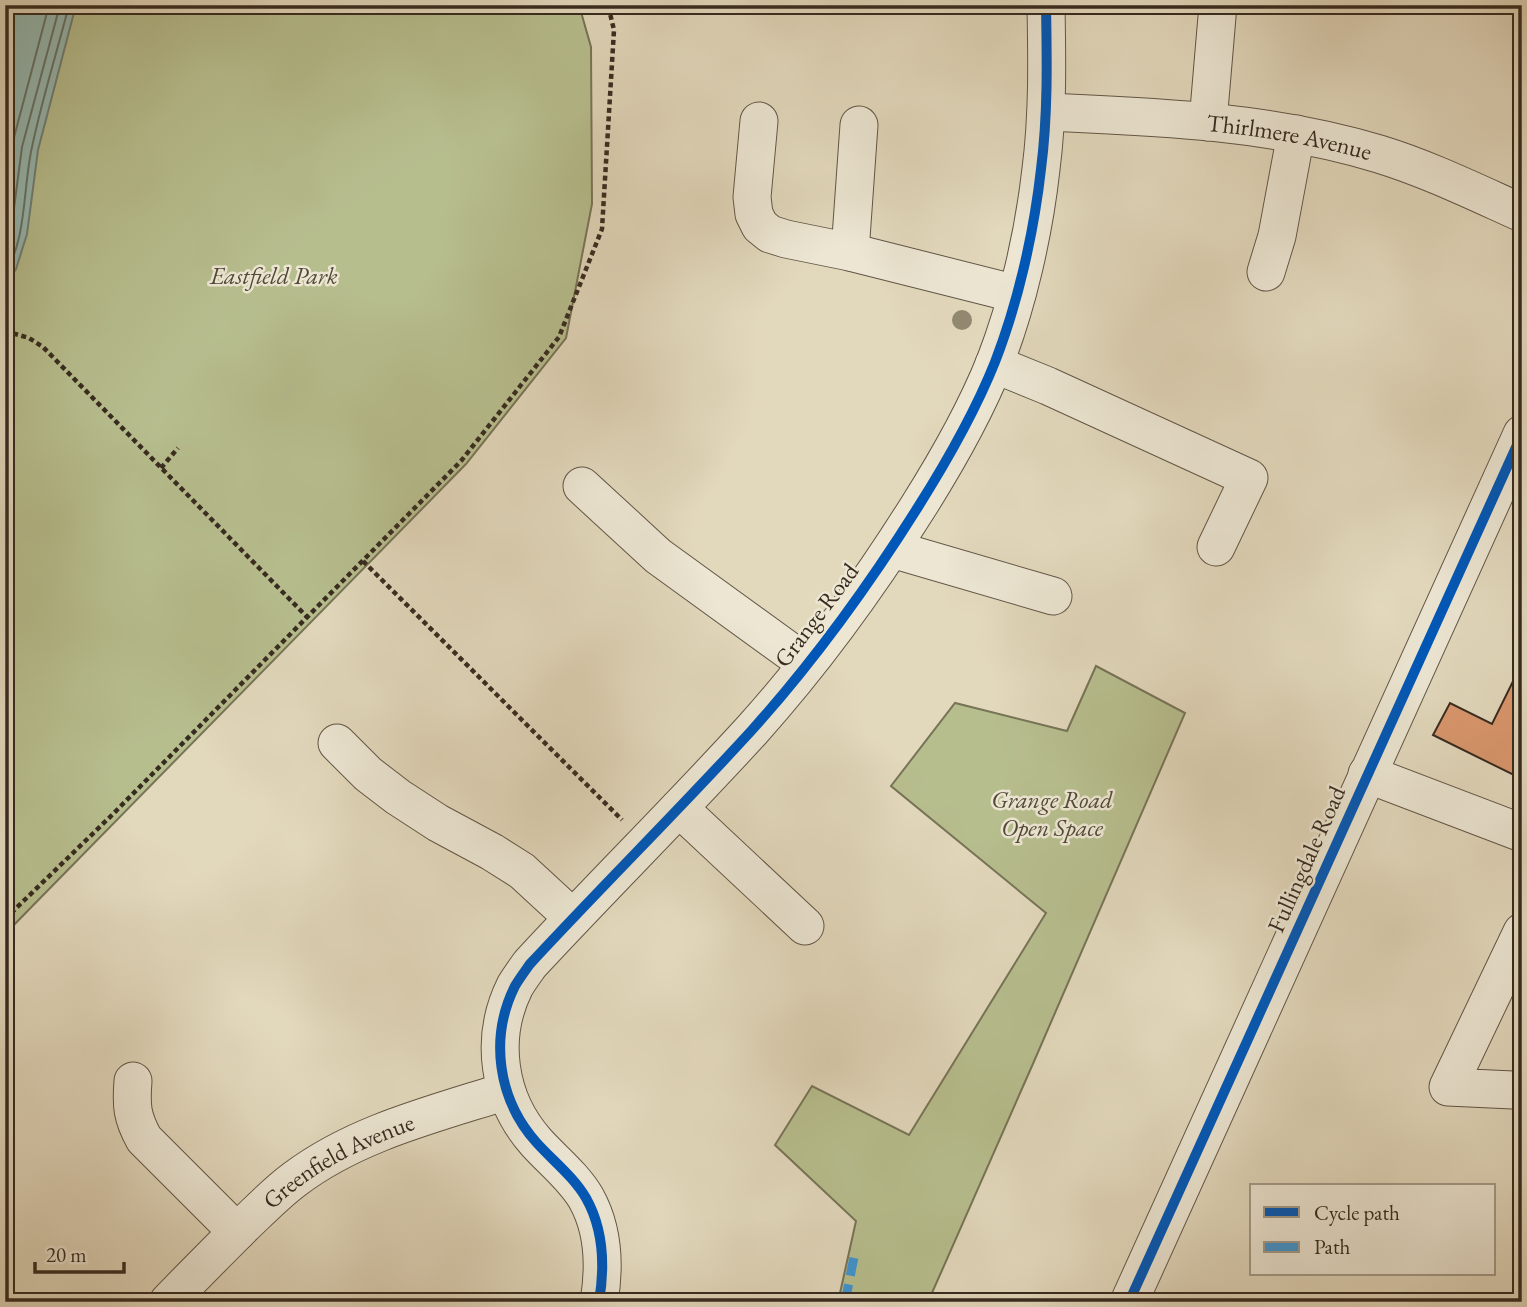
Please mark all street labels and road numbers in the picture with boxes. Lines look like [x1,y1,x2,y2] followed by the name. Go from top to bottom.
[1205,106,1376,167] street label: Thirlmere Avenue
[767,556,866,673] street label: Grange Road
[1260,780,1353,937] street label: Fullingdale Road
[256,1106,418,1215] street label: Greenfield Avenue

